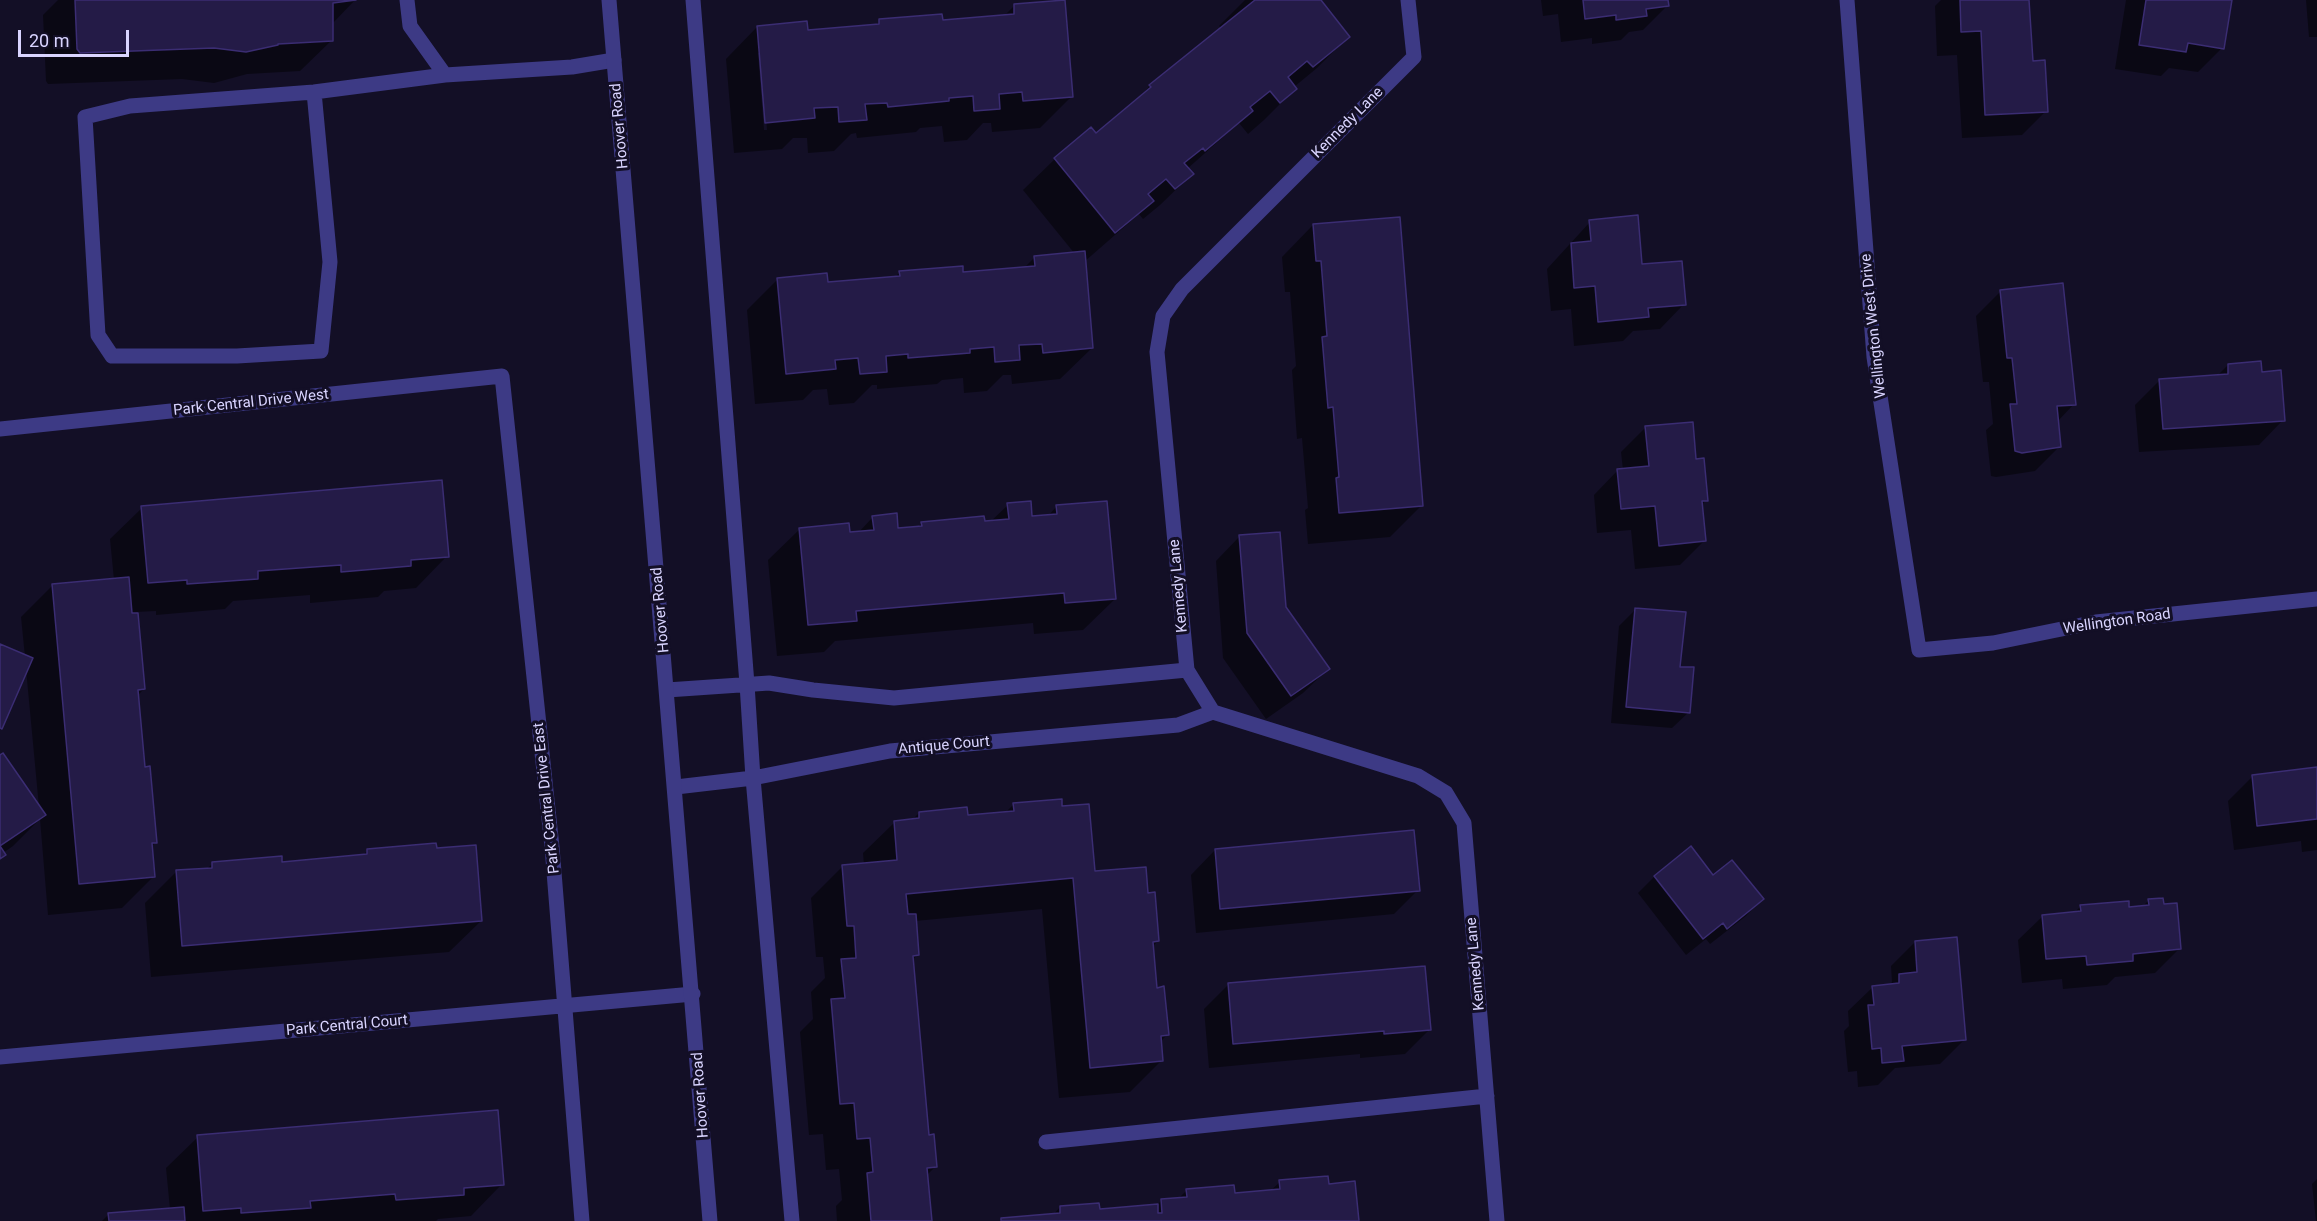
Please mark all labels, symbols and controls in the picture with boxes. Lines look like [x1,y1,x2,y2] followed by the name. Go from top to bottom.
[21,18,132,56] scale bar
[29,30,69,51] text: 20 m
[607,82,633,170] street label: Hoover Road
[1309,84,1387,162] street label: Kennedy Lane
[1857,253,1891,399] street label: Wellington West Drive
[172,386,330,420] street label: Park Central Drive West
[1166,539,1192,633] street label: Kennedy Lane
[648,566,674,654] street label: Hoover Road
[2062,606,2172,638] street label: Wellington Road
[530,722,564,874] street label: Park Central Drive East
[897,733,991,759] street label: Antique Court
[1463,917,1489,1011] street label: Kennedy Lane
[285,1012,409,1040] street label: Park Central Court
[689,1051,713,1139] street label: Hoover Road

